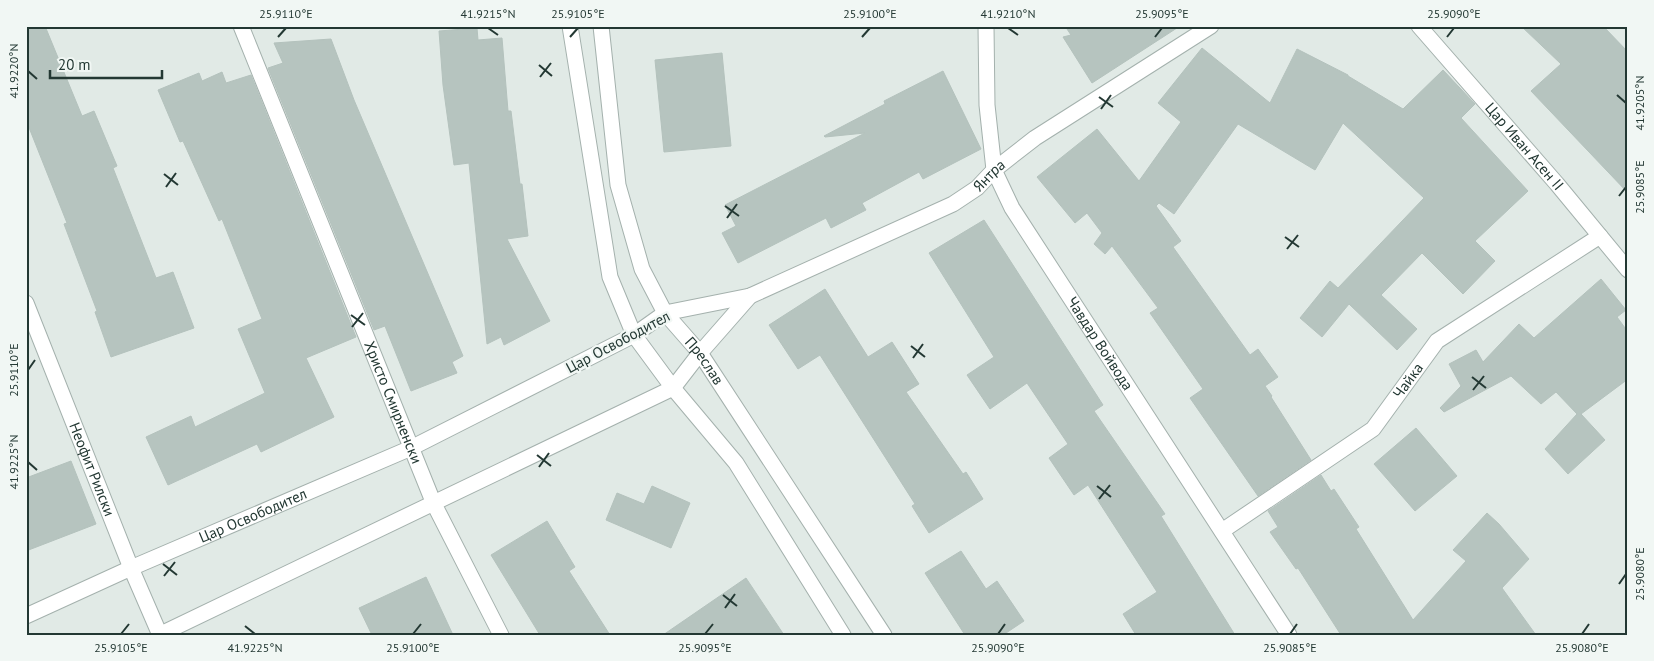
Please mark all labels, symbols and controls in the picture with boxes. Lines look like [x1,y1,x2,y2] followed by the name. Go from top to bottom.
[259,6,313,21] text: 25.9110°E
[461,6,515,21] text: 41.9215°N
[551,6,605,21] text: 25.9105°E
[843,6,897,21] text: 25.9100°E
[981,6,1035,21] text: 41.9210°N
[1135,6,1189,21] text: 25.9095°E
[1427,6,1481,21] text: 25.9090°E
[6,44,21,98] text: 41.9220°N
[50,48,162,80] scale bar
[58,55,91,74] text: 20 m
[1632,76,1647,130] text: 41.9205°N
[1481,98,1568,194] street label: Цар Иван Асен II
[969,155,1009,195] street label: Янтра
[1632,160,1647,214] text: 25.9085°E
[1063,293,1138,394] street label: Чавдар Войвода
[562,306,673,377] street label: Цар Освободител
[681,333,728,388] street label: Преслав
[360,338,427,466] street label: Христо Смирненски
[6,343,21,397] text: 25.9110°E
[1388,359,1427,402] street label: Чайка
[65,420,120,519] street label: Неофит Рилски
[6,435,21,489] text: 41.9225°N
[196,484,309,547] street label: Цар Освободител
[1632,547,1647,601] text: 25.9080°E
[94,640,148,655] text: 25.9105°E
[228,640,282,655] text: 41.9225°N
[386,640,440,655] text: 25.9100°E
[678,640,732,655] text: 25.9095°E
[971,640,1025,655] text: 25.9090°E
[1263,640,1317,655] text: 25.9085°E
[1555,640,1609,655] text: 25.9080°E

